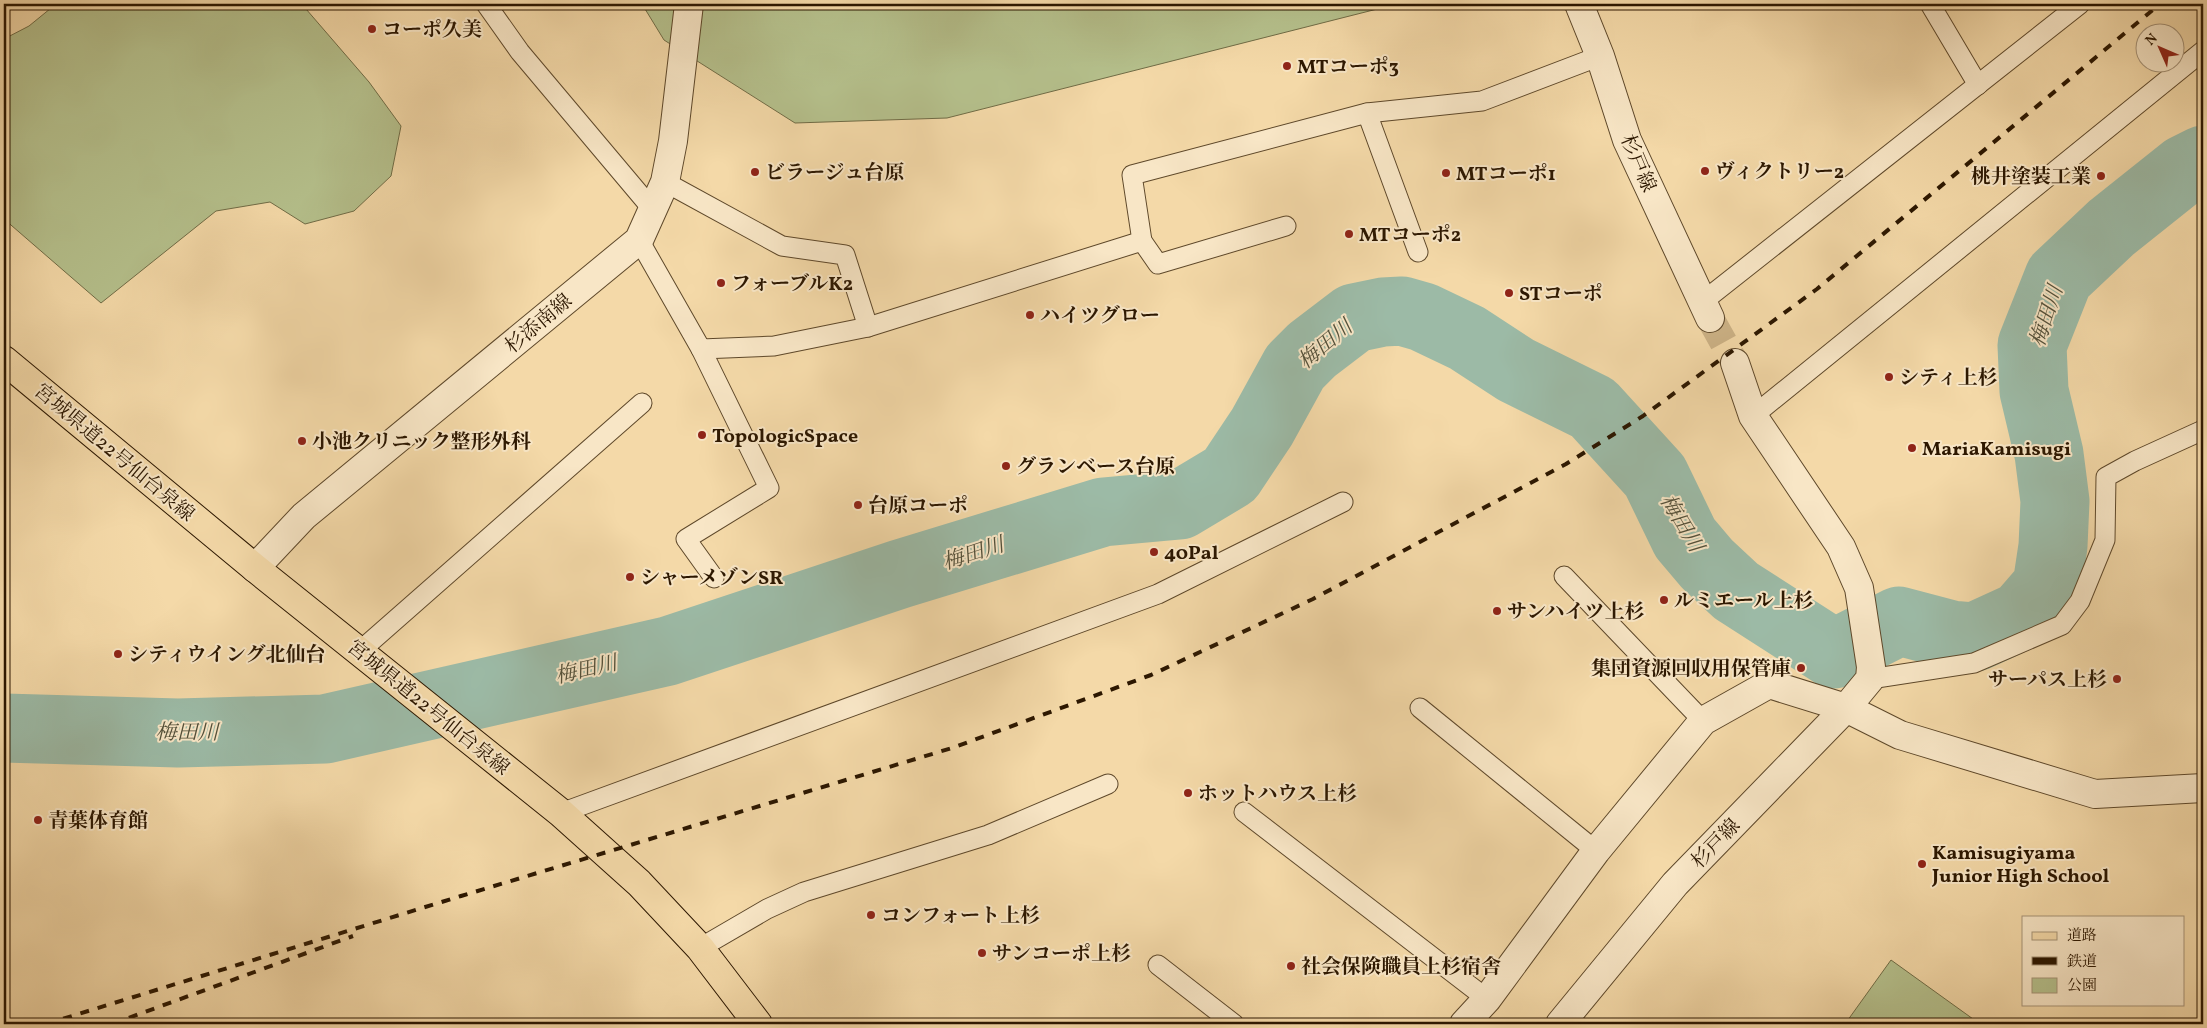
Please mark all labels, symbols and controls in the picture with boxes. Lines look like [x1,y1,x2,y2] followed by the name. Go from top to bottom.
[382,17,482,45] place label: コーポ久美
[2134,22,2184,72] north arrow
[366,23,378,35] marker: コーポ久美
[2142,30,2162,50] text: N
[1297,54,1399,82] place label: MTコーポ3
[1281,60,1293,72] marker: MTコーポ3
[1613,131,1662,197] street label: 杉戸線
[1715,159,1844,187] place label: ヴィクトリー2
[765,160,904,188] place label: ビラージュ台原
[1456,161,1556,189] place label: MTコーポ1
[1971,164,2091,192] place label: 桃井塗装工業
[1699,165,1711,177] marker: ヴィクトリー2
[749,166,761,178] marker: ビラージュ台原
[1440,167,1452,179] marker: MTコーポ1
[2095,170,2107,182] marker: 桃井塗装工業
[1359,222,1461,250] place label: MTコーポ2
[1343,228,1355,240] marker: MTコーポ2
[731,271,853,299] place label: フォーブルK2
[715,277,727,289] marker: フォーブルK2
[2024,280,2072,351] water label: 梅田川
[1519,281,1603,309] place label: STコーポ
[1503,287,1515,299] marker: STコーポ
[500,288,579,361] street label: 杉添南線
[1040,303,1160,331] place label: ハイツグロー
[1024,309,1036,321] marker: ハイツグロー
[1293,313,1361,377] water label: 梅田川
[1899,365,1997,393] place label: シティ上杉
[1883,371,1895,383] marker: シティ上杉
[28,378,200,529] street label: 宮城県道22号仙台泉線
[712,423,858,451] place label: TopologicSpace
[312,429,531,457] place label: 小池クリニック整形外科
[696,429,708,441] marker: TopologicSpace
[296,435,308,447] marker: 小池クリニック整形外科
[1922,436,2071,464] place label: MariaKamisugi
[1906,442,1918,454] marker: MariaKamisugi
[1016,454,1175,482] place label: グランベース台原
[1000,460,1012,472] marker: グランベース台原
[1652,489,1710,560] water label: 梅田川
[868,493,968,521] place label: 台原コーポ
[852,499,864,511] marker: 台原コーポ
[939,530,1010,578] water label: 梅田川
[1164,540,1219,568] place label: 40Pal
[1148,546,1160,558] marker: 40Pal
[640,565,783,593] place label: シャーメゾンSR
[624,571,636,583] marker: シャーメゾンSR
[1674,588,1814,616] place label: ルミエール上杉
[1658,594,1670,606] marker: ルミエール上杉
[1507,599,1645,627] place label: サンハイツ上杉
[1491,605,1503,617] marker: サンハイツ上杉
[341,634,515,783] street label: 宮城県道22号仙台泉線
[128,642,325,670] place label: シティウイング北仙台
[112,648,124,660] marker: シティウイング北仙台
[552,649,622,692] water label: 梅田川
[1591,656,1791,684] place label: 集団資源回収用保管庫
[1795,662,1807,674] marker: 集団資源回収用保管庫
[1988,667,2107,695] place label: サーパス上杉
[2111,673,2123,685] marker: サーパス上杉
[156,719,220,748] water label: 梅田川
[1198,781,1357,809] place label: ホットハウス上杉
[1182,787,1194,799] marker: ホットハウス上杉
[48,808,148,836] place label: 青葉体育館
[1686,813,1747,876] street label: 杉戸線
[32,814,44,826] marker: 青葉体育館
[1931,840,2110,891] place label: Kamisugiyama Junior High School
[1916,858,1928,870] marker: Kamisugiyama Junior High School
[881,903,1040,931] place label: コンフォート上杉
[865,909,877,921] marker: コンフォート上杉
[2022,916,2184,1006] legend
[2067,926,2097,947] text: 道路
[992,941,1131,969] place label: サンコーポ上杉
[976,947,988,959] marker: サンコーポ上杉
[2067,952,2097,973] text: 鉄道
[1301,954,1501,982] place label: 社会保険職員上杉宿舎
[1285,960,1297,972] marker: 社会保険職員上杉宿舎
[2067,976,2097,997] text: 公園

